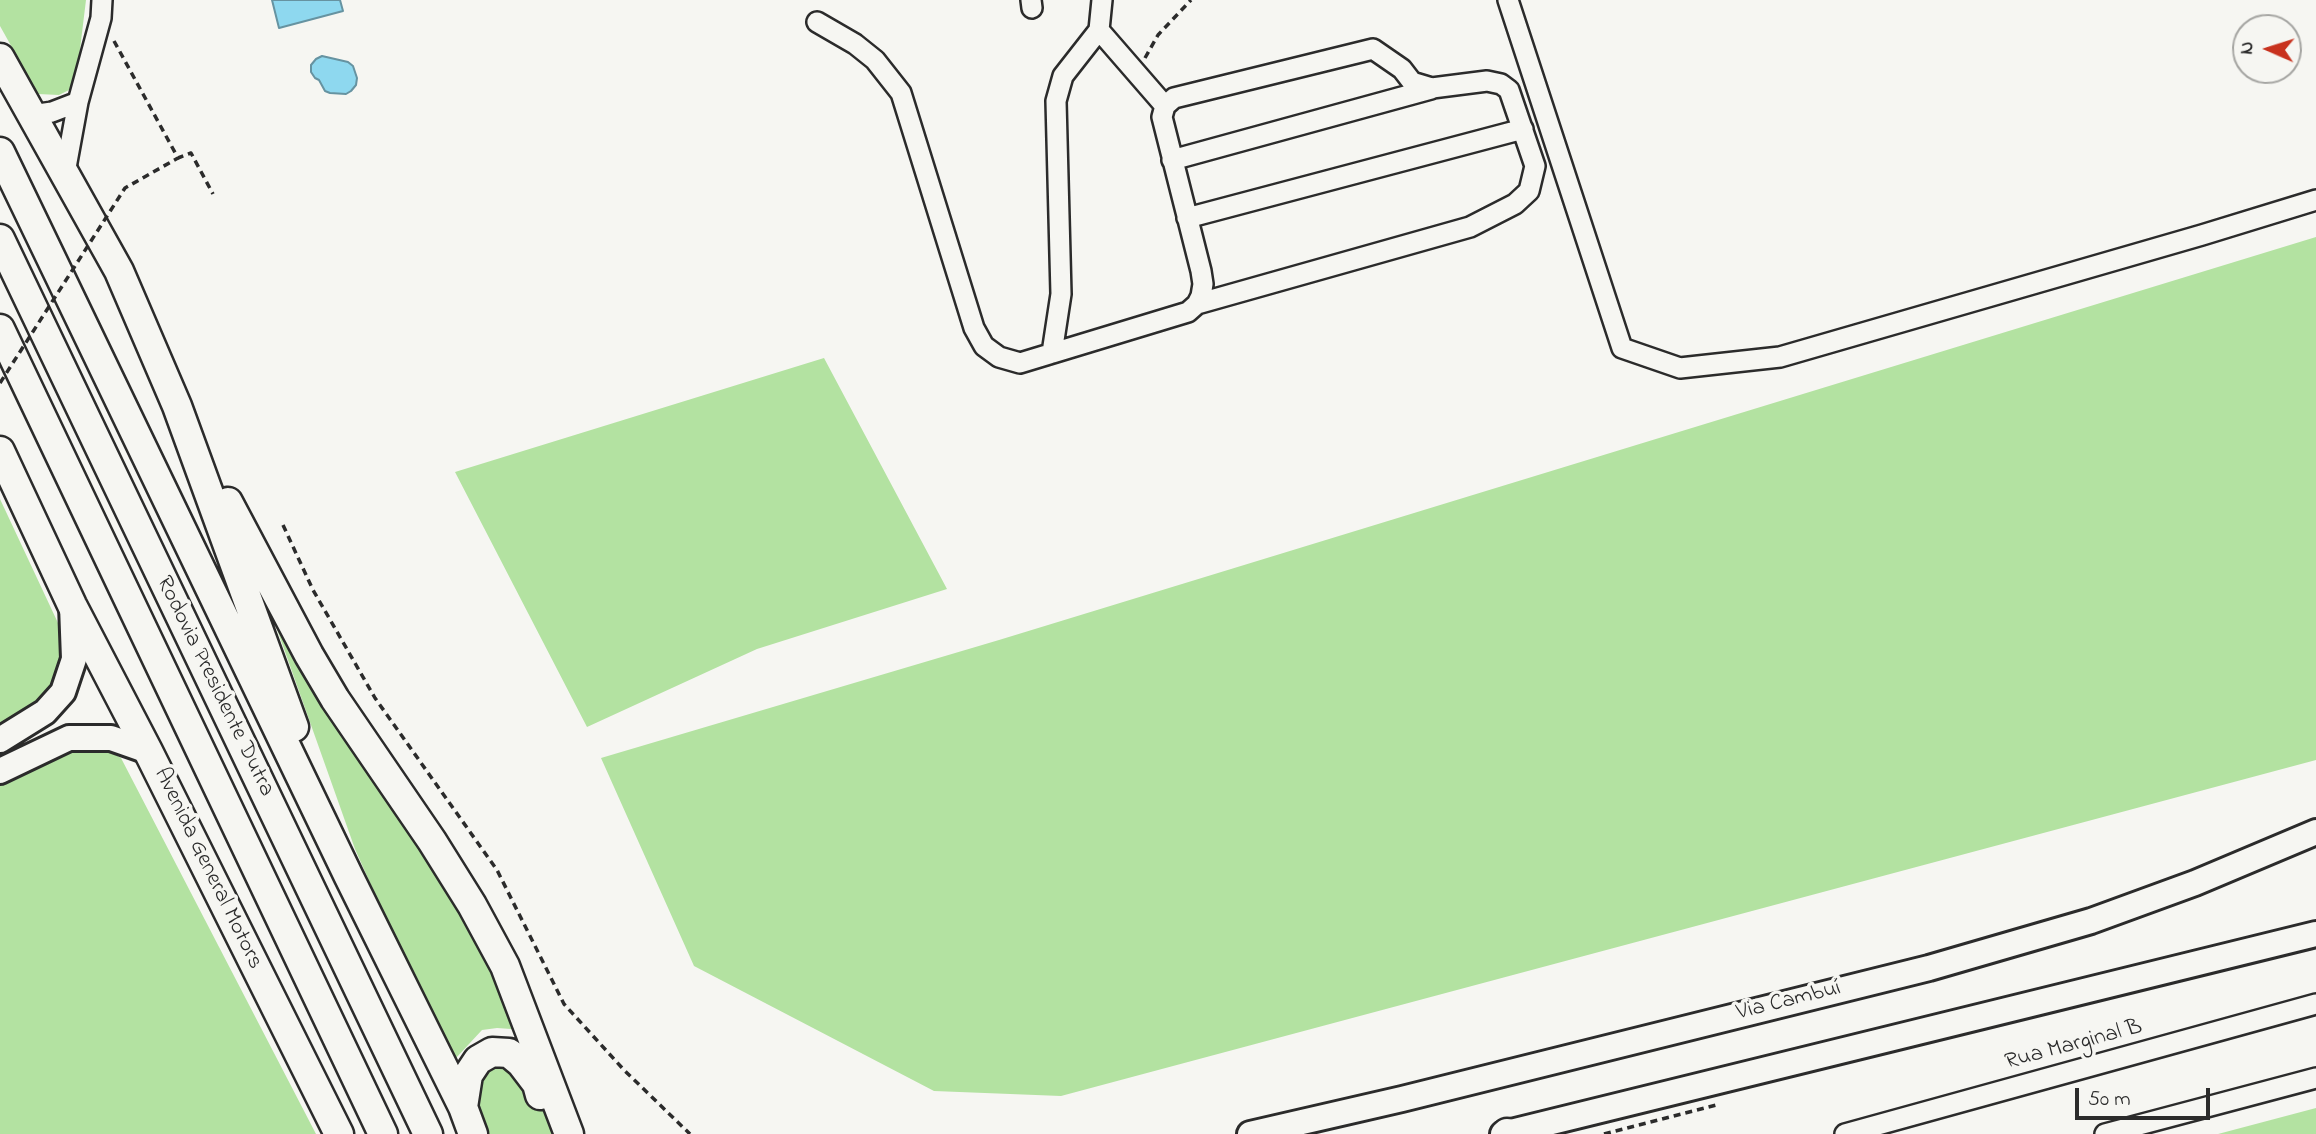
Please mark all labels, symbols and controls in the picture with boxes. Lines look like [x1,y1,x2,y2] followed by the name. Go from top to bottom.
[2232,14,2302,84] north arrow
[2234,41,2261,55] text: N
[149,572,279,802] street label: Rodovia Presidente Dutra
[146,764,268,974] street label: Avenida General Motors
[1734,976,1844,1028] street label: Via Cambuí
[2002,1014,2146,1078] street label: Rua Marginal B
[2078,1074,2213,1118] scale bar
[2088,1085,2131,1115] text: 50 m

